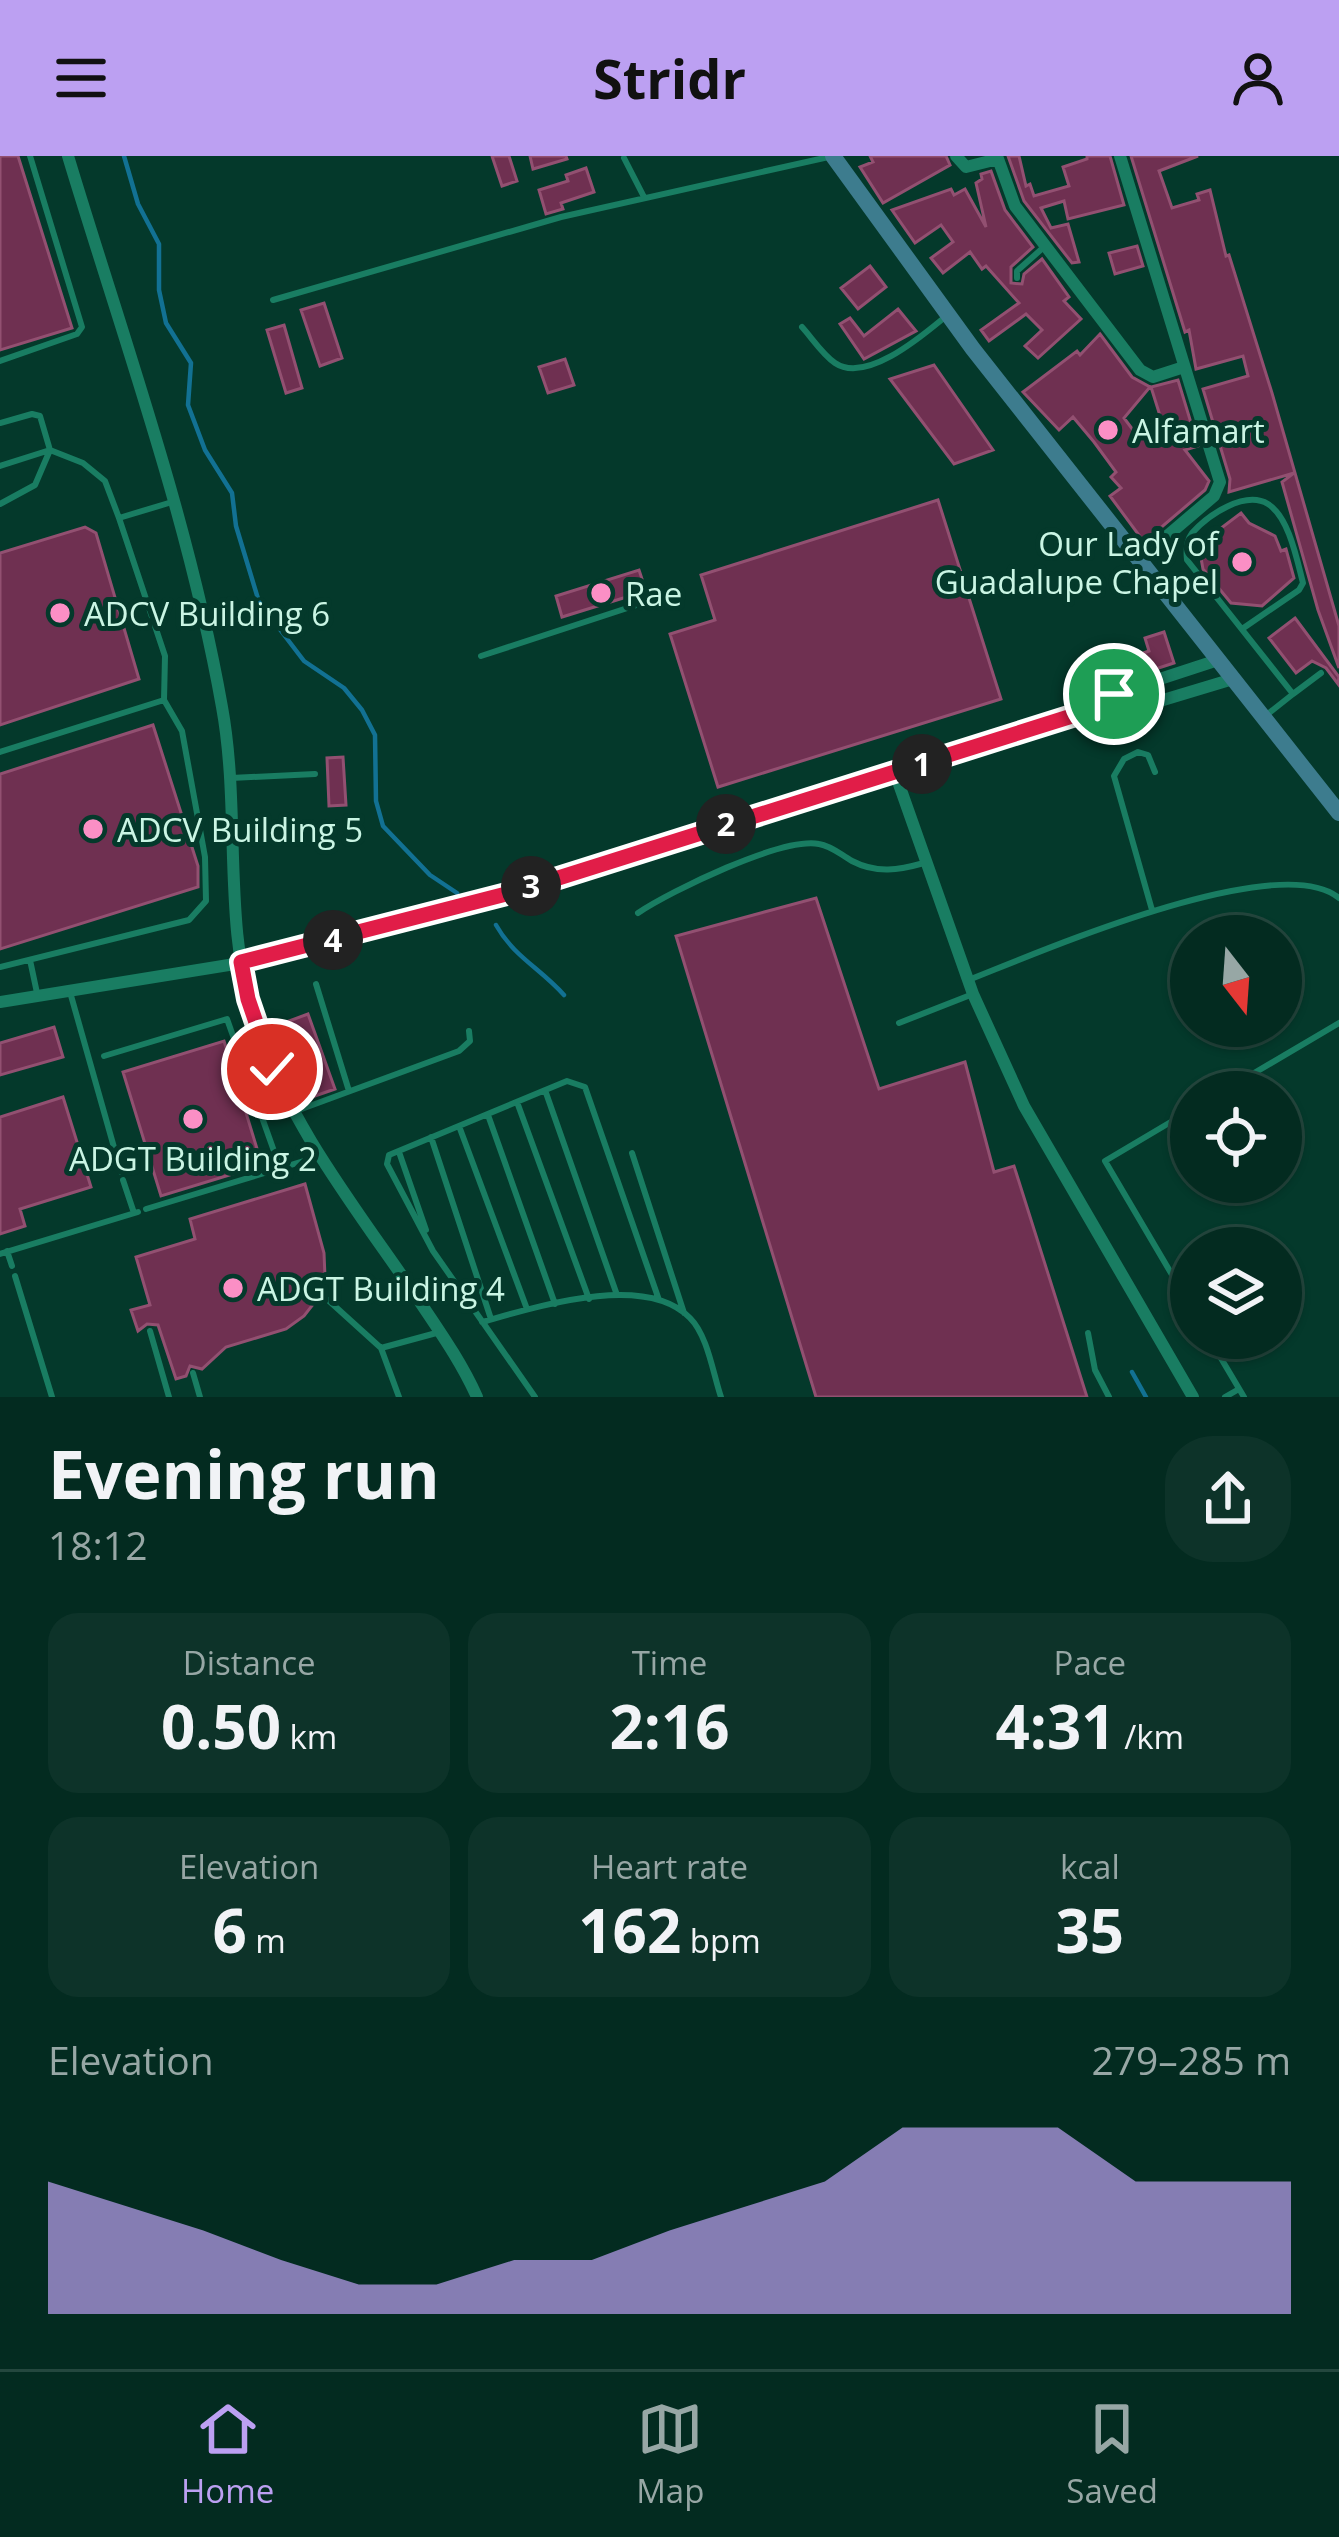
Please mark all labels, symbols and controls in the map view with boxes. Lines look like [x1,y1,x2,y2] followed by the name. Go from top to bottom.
[593,41,746,115] text: Stridr
[48,45,114,111] icon: menu
[1225,45,1291,111] icon: person
[1132,408,1265,453] place label: Alfamart
[1095,417,1121,443] marker: Alfamart
[935,521,1220,604] place label: Our Lady of Guadalupe Chapel
[1229,549,1255,575] marker: Our Lady of Guadalupe Chapel
[625,571,682,616] place label: Rae
[588,580,614,606] marker: Rae
[84,591,330,636] place label: ADCV Building 6
[47,600,73,626] marker: ADCV Building 6
[1063,643,1165,745] pin
[1081,661,1147,727] icon: arrive
[892,734,952,794] pin: 1
[913,741,931,786] text: 1
[696,794,756,854] pin: 2
[717,801,735,846] text: 2
[117,807,363,852] place label: ADCV Building 5
[80,816,106,842] marker: ADCV Building 5
[501,856,561,916] pin: 3
[522,863,540,908] text: 3
[303,910,363,970] pin: 4
[1170,915,1302,1047] north arrow
[1170,915,1302,1359] map controls
[324,917,342,962] text: 4
[221,1018,323,1120] pin
[239,1036,305,1102] icon: check
[1170,1071,1302,1203] button: locate
[180,1106,206,1132] marker: ADGT Building 2
[69,1136,317,1181] place label: ADGT Building 2
[1170,1227,1302,1359] button: layers
[257,1266,505,1311] place label: ADGT Building 4
[220,1275,246,1301] marker: ADGT Building 4
[48,1428,440,1518] text: Evening run
[1165,1436,1291,1562] button: share
[48,1518,147,1571] text: 18:12
[183,1640,316,1685] text: Distance
[632,1640,707,1685] text: Time
[1054,1640,1126,1685] text: Pace
[161,1685,281,1767] text: 0.50
[609,1685,730,1767] text: 2:16
[996,1685,1116,1767] text: 4:31
[281,1714,337,1759] text: km
[1116,1714,1184,1759] text: /km
[179,1844,319,1889] text: Elevation
[591,1844,748,1889] text: Heart rate
[1060,1844,1120,1889] text: kcal
[212,1889,247,1971] text: 6
[578,1889,681,1971] text: 162
[1056,1889,1124,1971] text: 35
[247,1918,286,1963] text: m
[681,1918,761,1963] text: bpm
[48,2033,214,2086] text: Elevation
[1091,2033,1291,2086] text: 279–285 m
[181,2396,274,2513] tab: Home
[636,2396,704,2513] tab: Map
[1066,2396,1158,2513] tab: Saved

